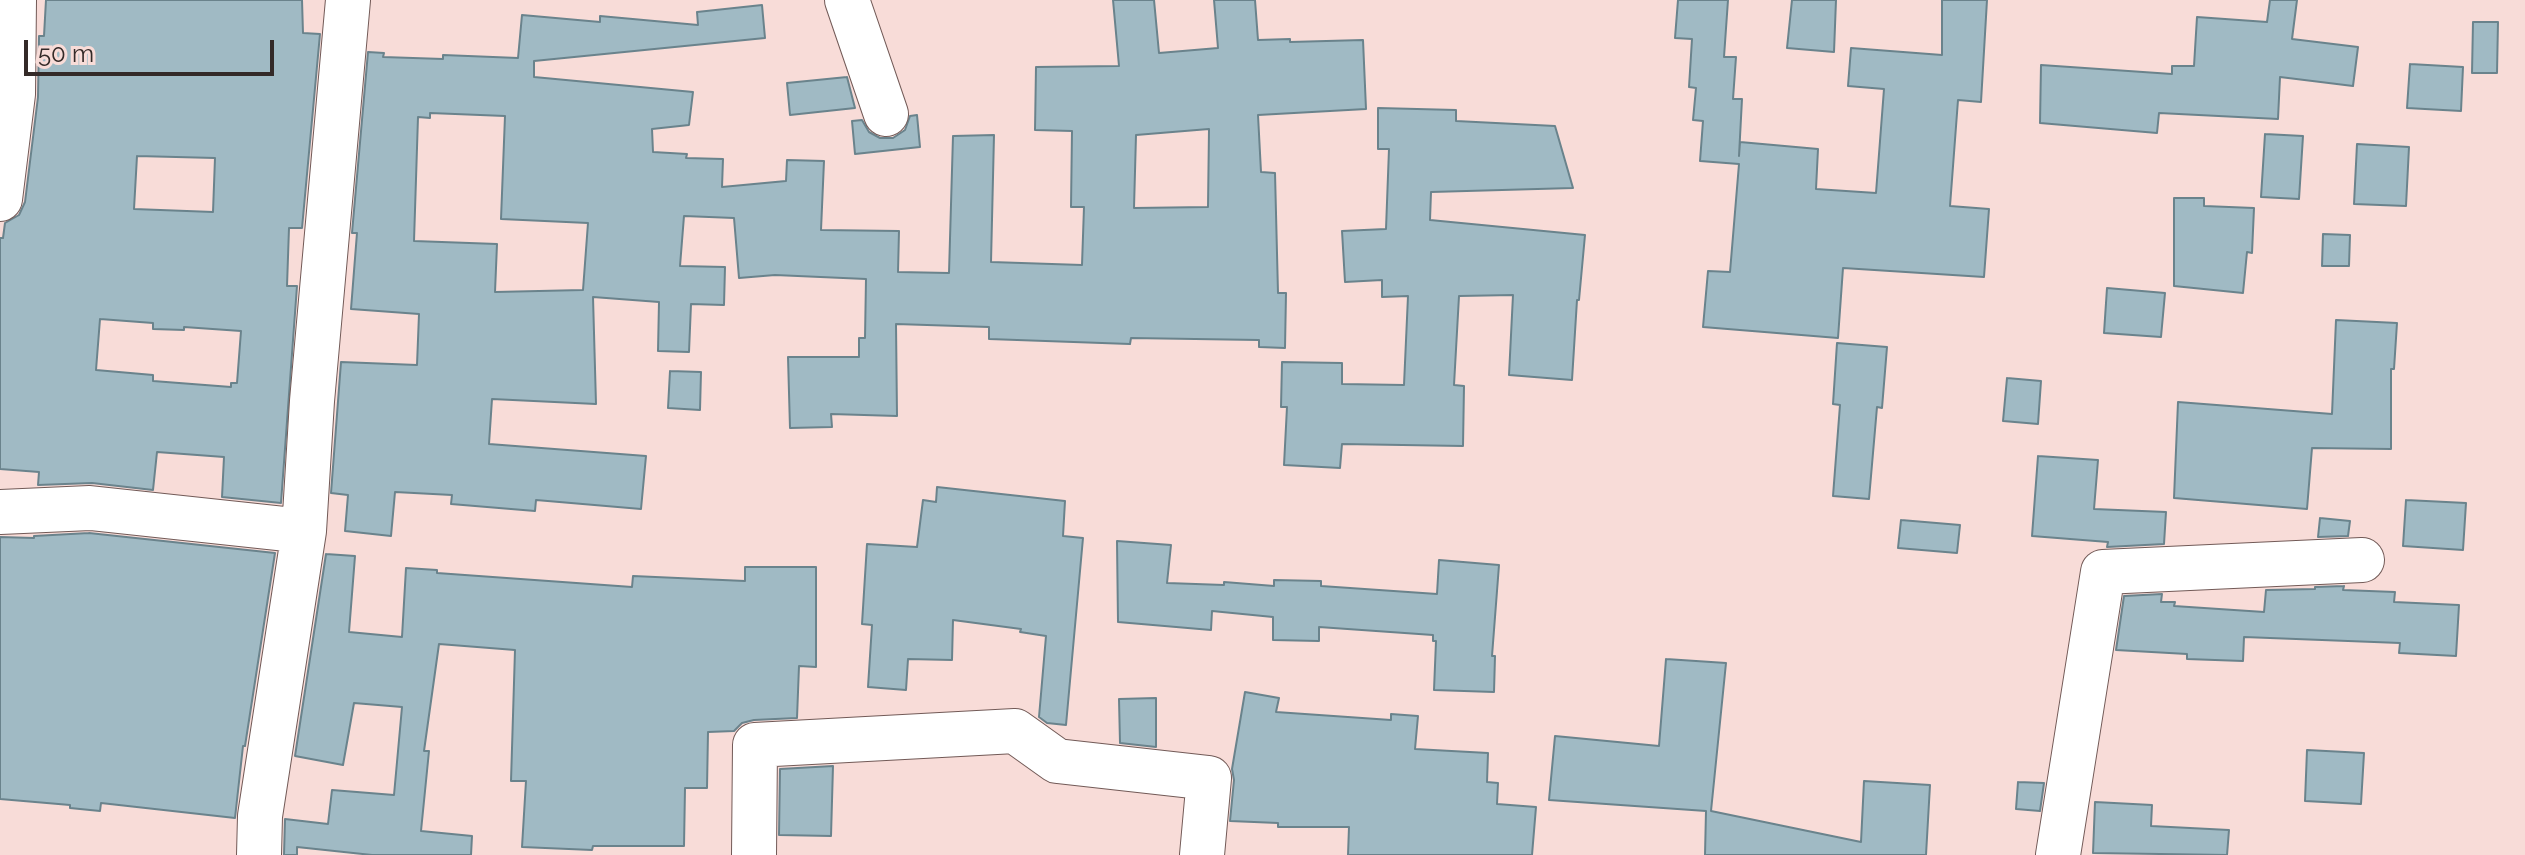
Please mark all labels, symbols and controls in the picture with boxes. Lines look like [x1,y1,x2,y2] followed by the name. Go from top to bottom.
[28,24,278,74] scale bar
[38,39,94,68] text: 50 m

